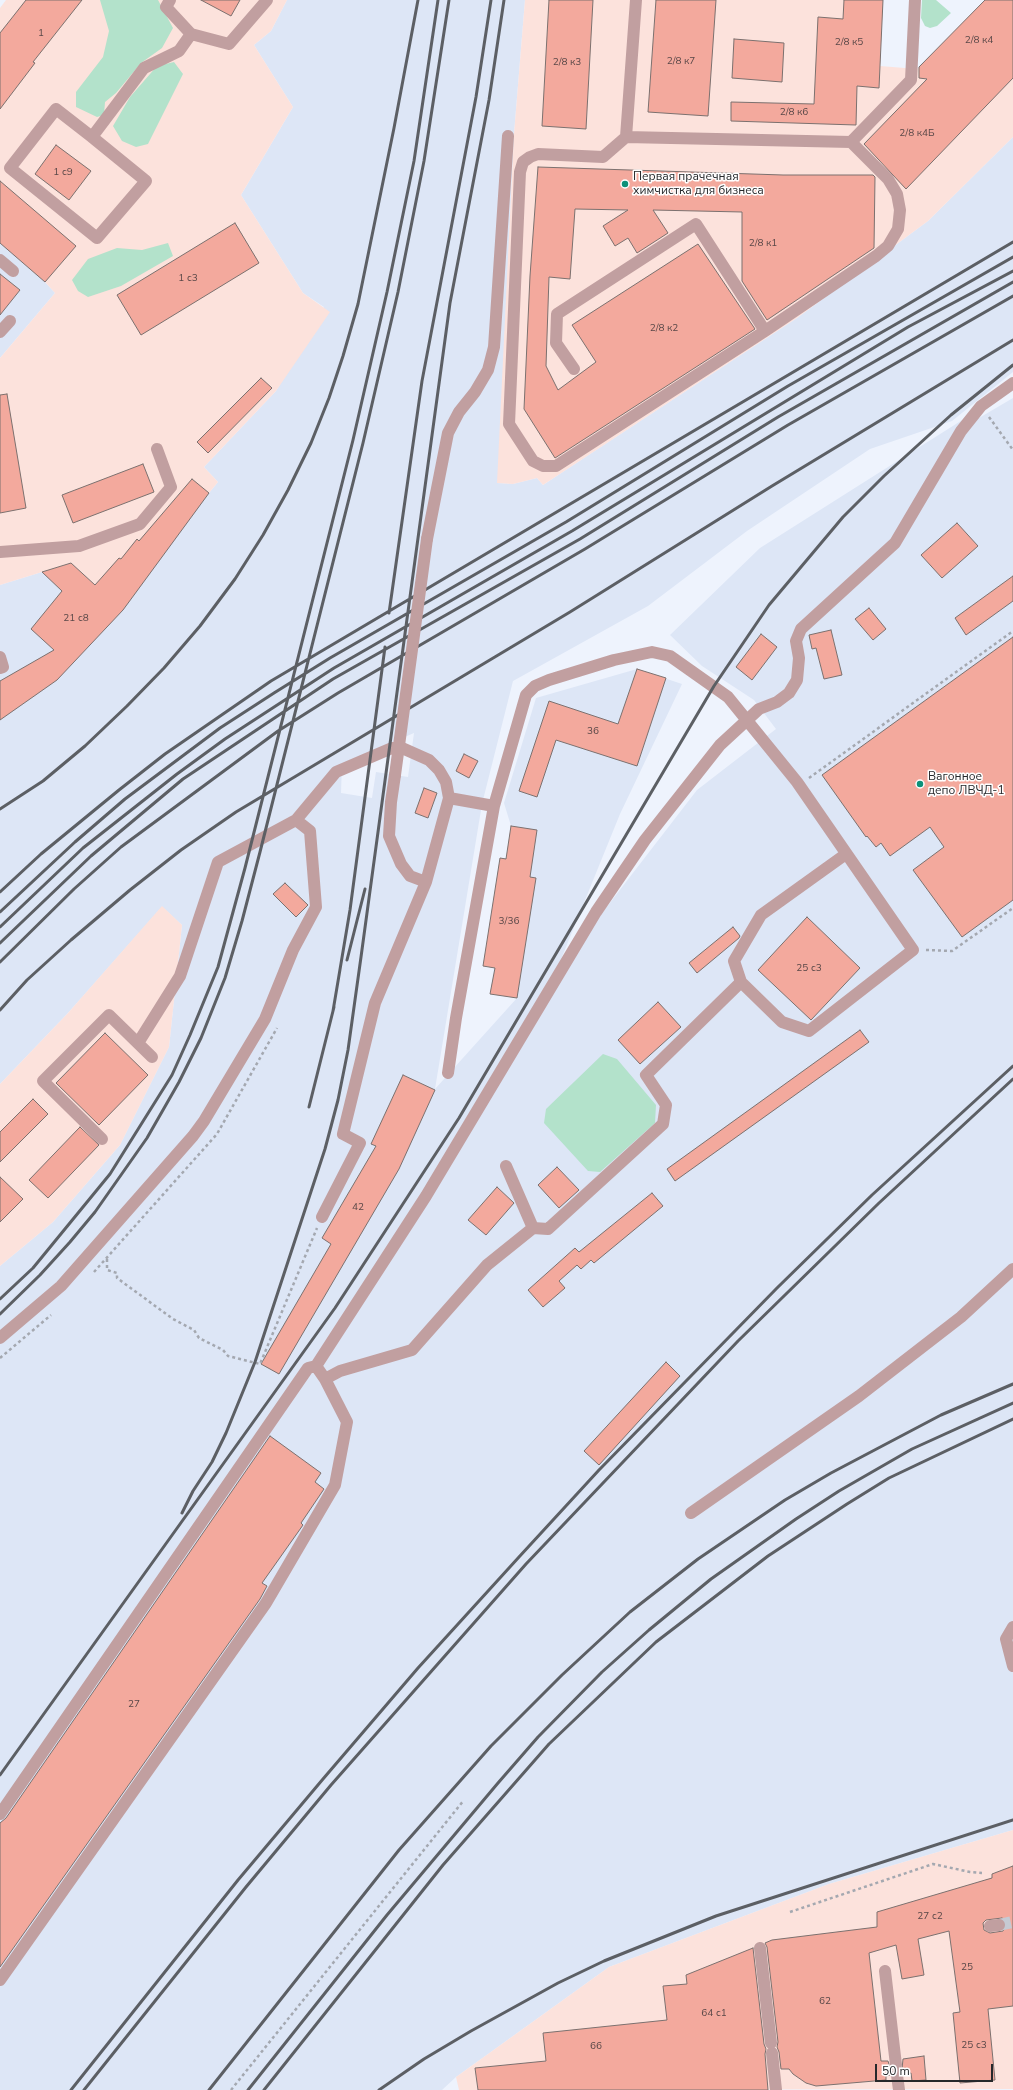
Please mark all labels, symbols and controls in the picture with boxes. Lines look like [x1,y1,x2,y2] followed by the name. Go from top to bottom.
[38,28,44,40] house number: 1
[965,35,993,47] house number: 2/8 к4
[835,37,863,49] house number: 2/8 к5
[667,56,695,68] house number: 2/8 к7
[553,57,581,69] house number: 2/8 к3
[780,107,808,119] house number: 2/8 к6
[899,128,935,140] house number: 2/8 к4Б
[53,167,73,179] house number: 1 с9
[633,170,764,198] place label: Первая прачечная химчистка для бизнеса
[620,179,630,189] marker: Первая прачечная химчистка для бизнеса
[749,238,777,250] house number: 2/8 к1
[178,273,198,285] house number: 1 с3
[650,323,678,335] house number: 2/8 к2
[63,613,89,625] house number: 21 с8
[587,726,599,738] house number: 36
[928,770,1005,798] place label: Вагонное депо ЛВЧД-1
[915,779,925,789] marker: Вагонное депо ЛВЧД-1
[499,916,519,928] house number: 3/36
[796,963,822,975] house number: 25 с3
[352,1202,364,1214] house number: 42
[128,1699,140,1711] house number: 27
[917,1911,943,1923] house number: 27 с2
[961,1962,973,1974] house number: 25
[819,1996,831,2008] house number: 62
[701,2008,727,2020] house number: 64 с1
[961,2040,987,2052] house number: 25 с3
[590,2041,602,2053] house number: 66
[877,2056,995,2082] scale bar
[882,2063,910,2079] text: 50 m

